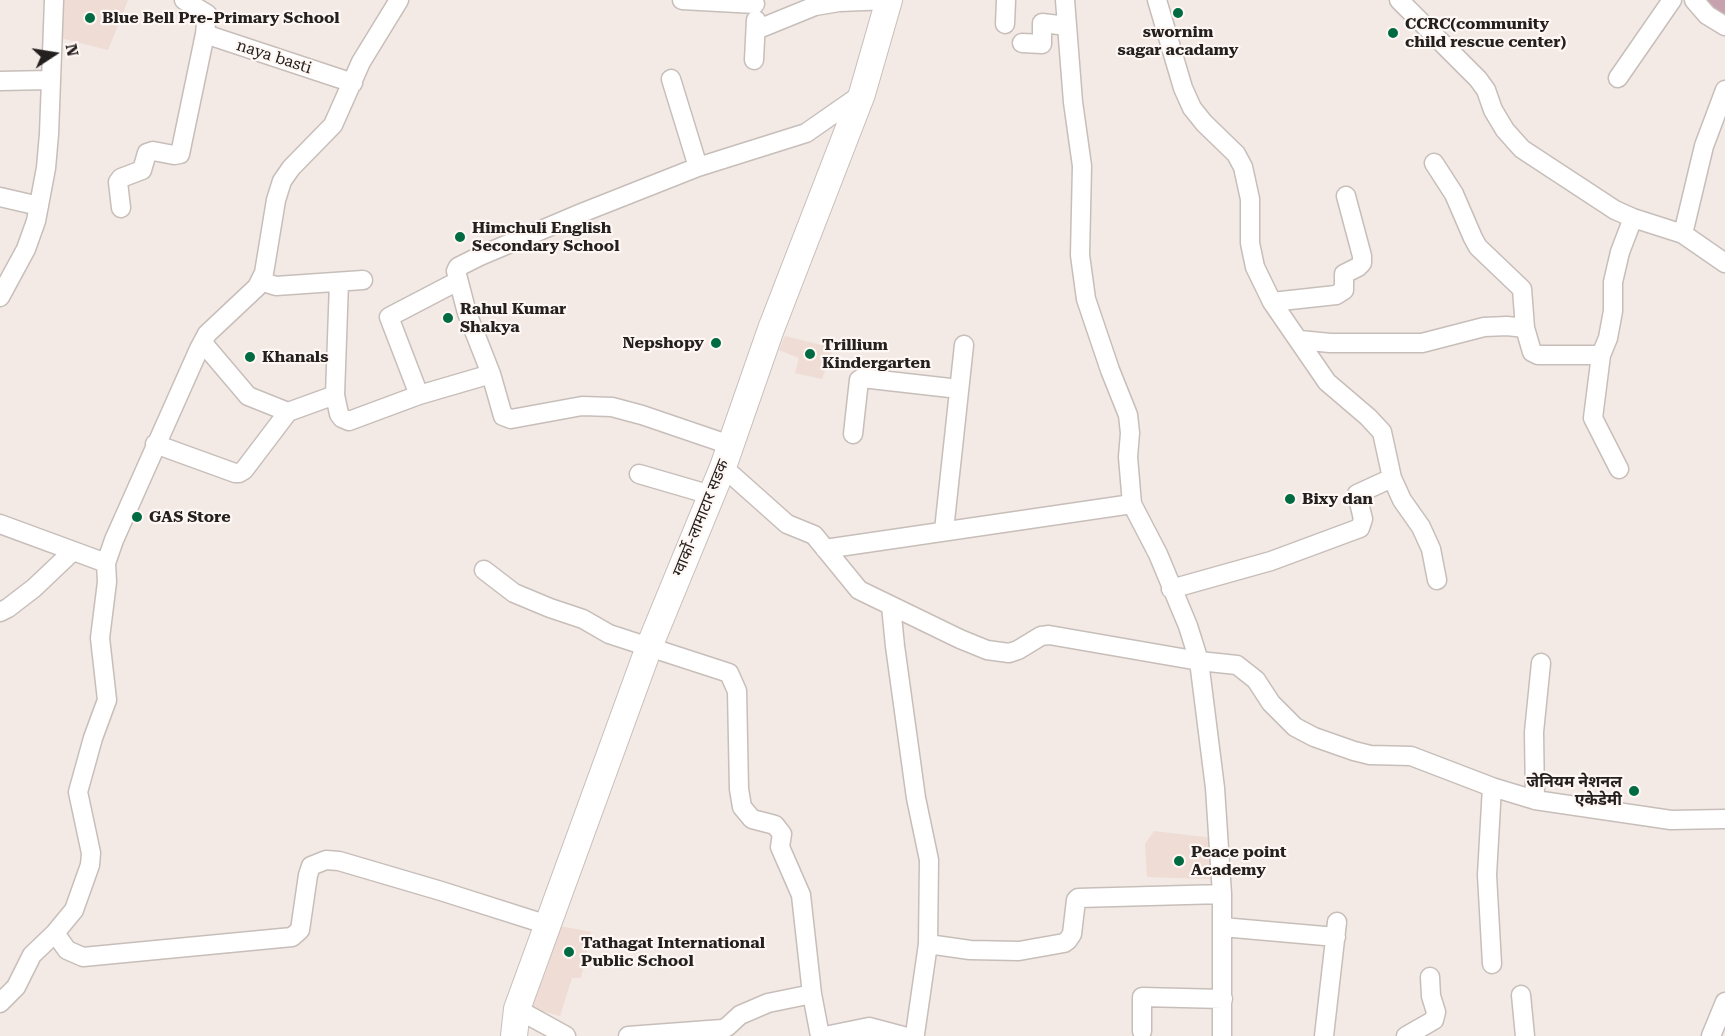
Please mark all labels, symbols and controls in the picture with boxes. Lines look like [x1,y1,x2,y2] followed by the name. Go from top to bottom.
[1171,6,1185,20] marker: swornim sagar acadamy
[102,8,340,28] place label: Blue Bell Pre-Primary School
[83,11,97,25] marker: Blue Bell Pre-Primary School
[1405,14,1566,52] place label: CCRC(community child rescue center)
[1117,22,1239,60] place label: swornim sagar acadamy
[24,24,84,84] north arrow
[1386,26,1400,40] marker: CCRC(community child rescue center)
[234,36,314,78] street label: naya basti
[62,42,83,58] text: N
[472,218,619,256] place label: Himchuli English Secondary School
[453,230,467,244] marker: Himchuli English Secondary School
[460,299,566,337] place label: Rahul Kumar Shakya
[441,311,455,325] marker: Rahul Kumar Shakya
[622,333,704,353] place label: Nepshopy
[822,335,931,373] place label: Trillium Kindergarten
[709,336,723,350] marker: Nepshopy
[262,347,328,367] place label: Khanals
[803,347,817,361] marker: Trillium Kindergarten
[243,350,257,364] marker: Khanals
[669,457,733,579] street label: ग्वार्को-लामाटार सडक
[1302,489,1373,509] place label: Bixy dan
[1283,492,1297,506] marker: Bixy dan
[149,507,231,527] place label: GAS Store
[130,510,144,524] marker: GAS Store
[1527,772,1622,810] place label: जेनियम नेशनल एकेडेमी
[1627,784,1641,798] marker: जेनियम नेशनल एकेडेमी
[1191,842,1287,880] place label: Peace point Academy
[1172,854,1186,868] marker: Peace point Academy
[581,933,765,971] place label: Tathagat International Public School
[562,945,576,959] marker: Tathagat International Public School

